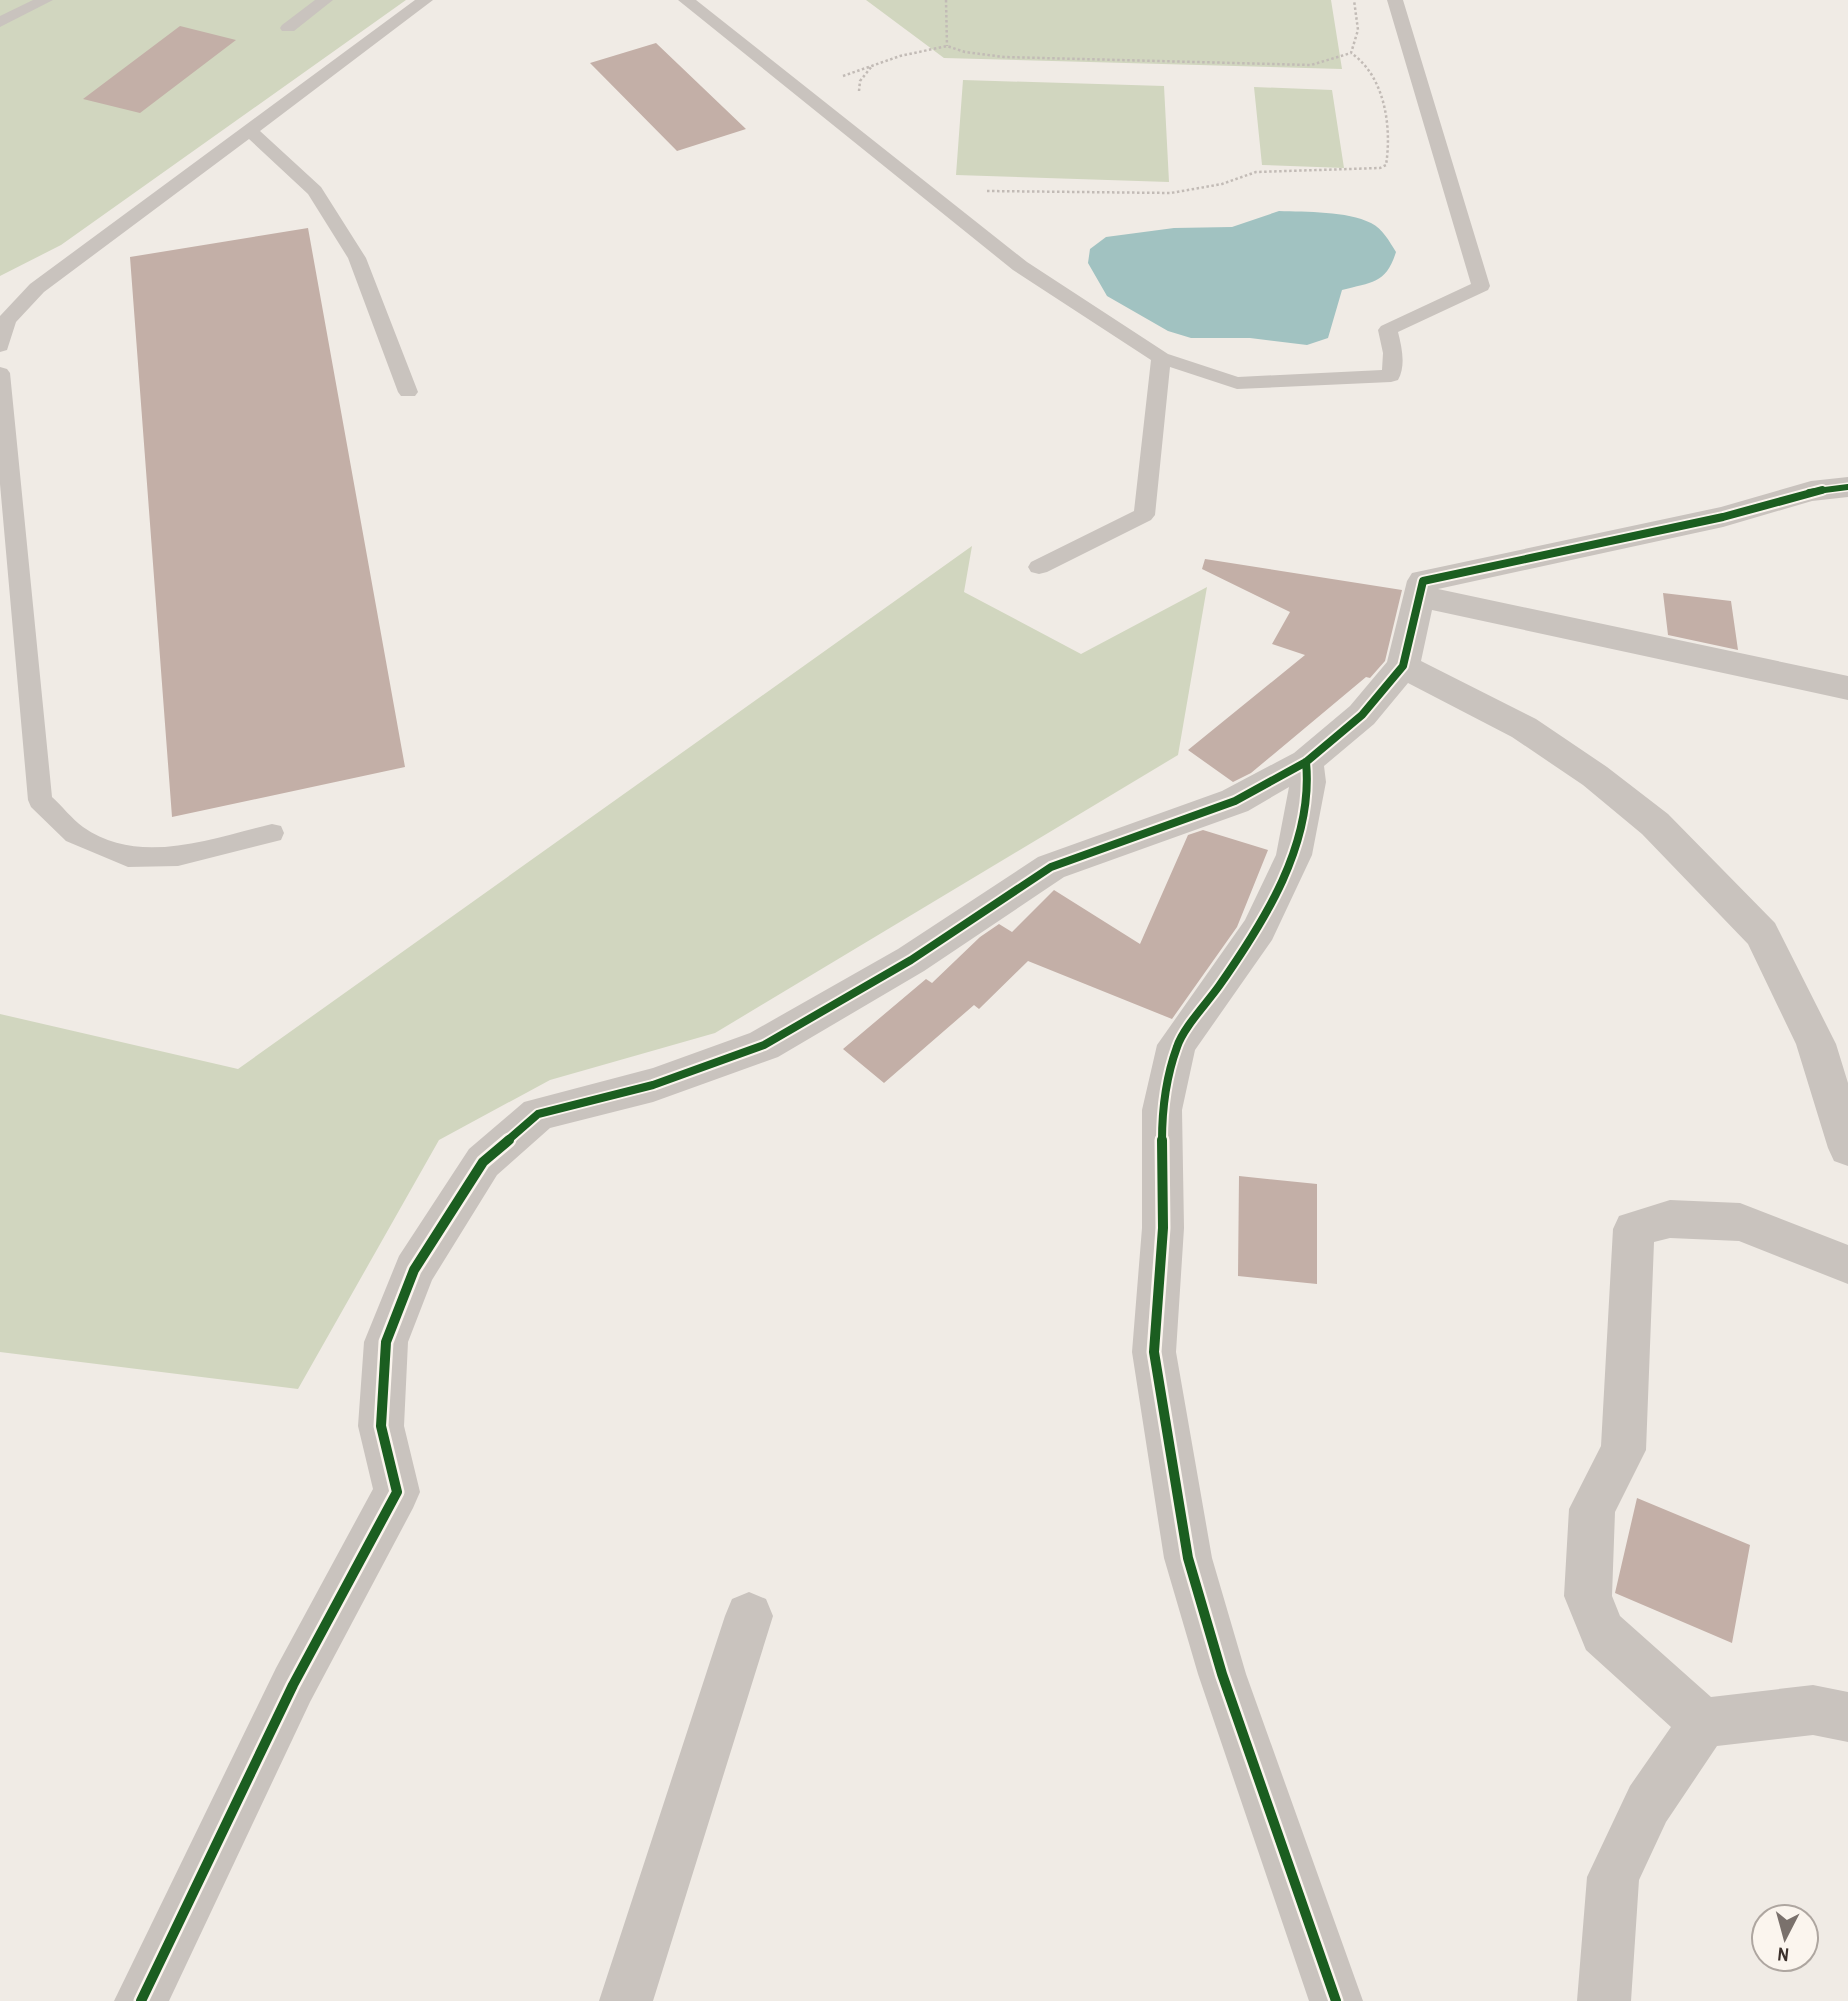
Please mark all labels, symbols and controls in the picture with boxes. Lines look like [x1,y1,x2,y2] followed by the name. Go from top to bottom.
[1750,1903,1820,1973] north arrow
[1776,1941,1790,1968] text: N

